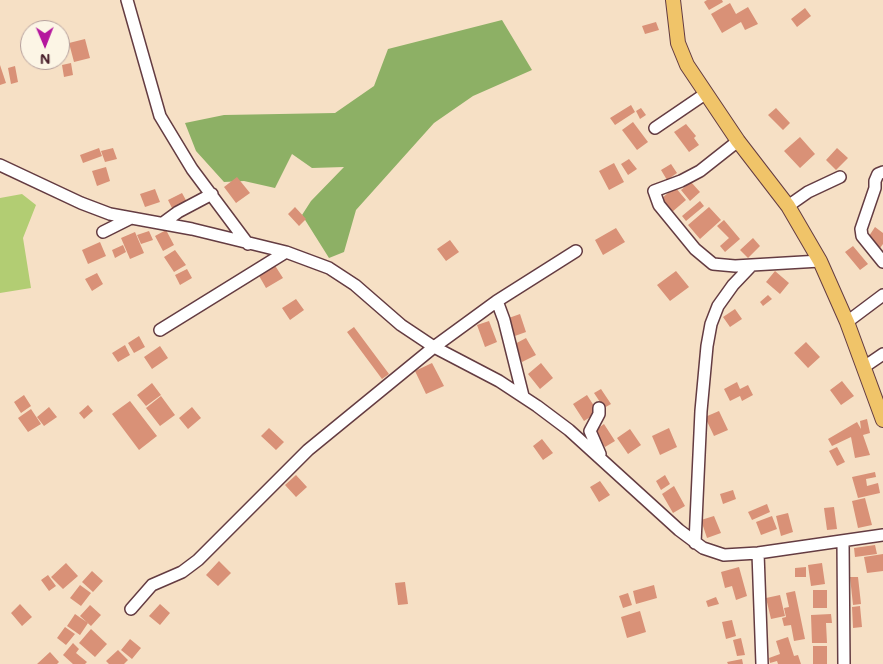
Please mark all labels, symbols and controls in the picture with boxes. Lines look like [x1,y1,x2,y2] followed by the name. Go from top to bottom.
[20,20,70,70] north arrow
[40,50,51,69] text: N

